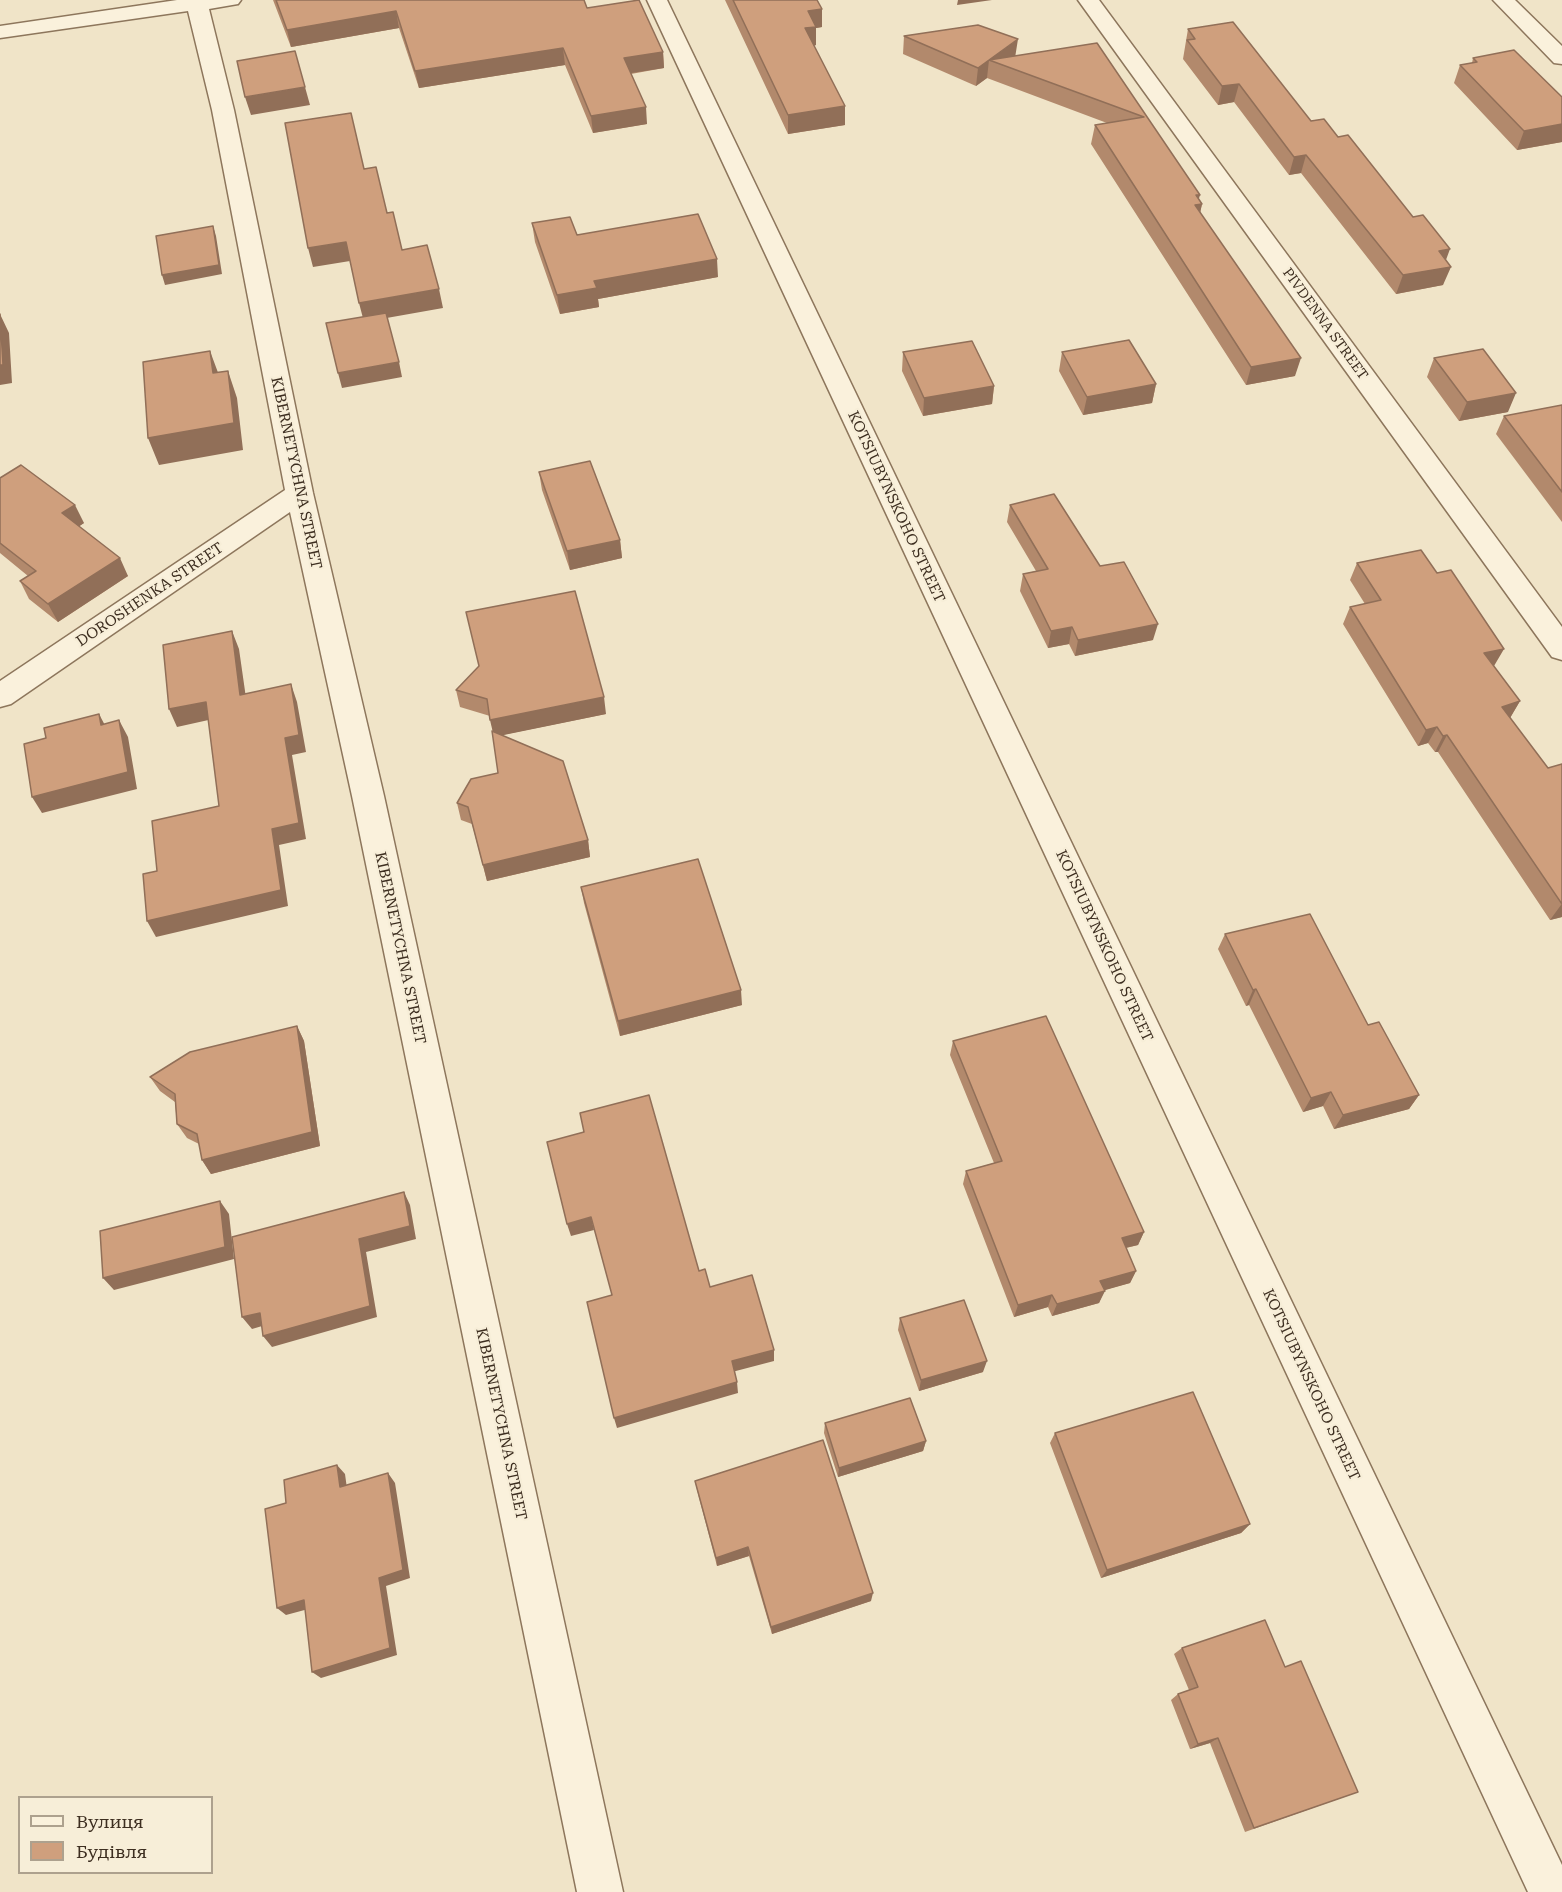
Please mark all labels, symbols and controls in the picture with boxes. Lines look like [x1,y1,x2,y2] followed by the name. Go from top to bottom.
[1279,265,1371,383] street label: PIVDENNA STREET
[267,375,325,571] street label: KIBERNETYCHNA STREET
[844,408,948,606] street label: KOTSIUBYNSKOHO STREET
[73,539,227,651] street label: DOROSHENKA STREET
[1052,847,1156,1045] street label: KOTSIUBYNSKOHO STREET
[371,850,429,1046] street label: KIBERNETYCHNA STREET
[1259,1286,1363,1484] street label: KOTSIUBYNSKOHO STREET
[472,1326,530,1522] street label: KIBERNETYCHNA STREET
[18,1796,213,1874] legend
[76,1811,143,1832] text: Вулиця
[76,1841,147,1862] text: Будівля

